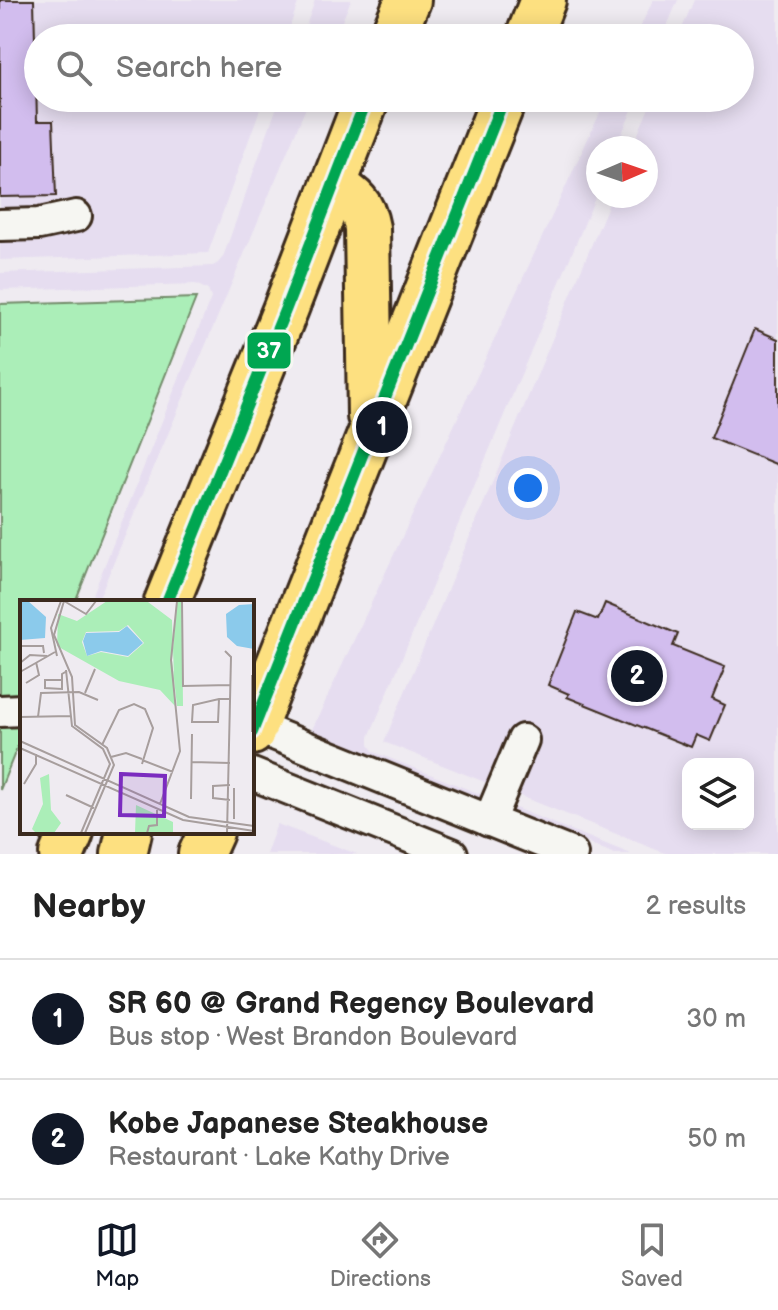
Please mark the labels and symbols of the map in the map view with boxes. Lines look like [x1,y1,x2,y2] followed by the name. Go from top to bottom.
[586,136,658,208] north arrow
[246,331,292,370] line badge: 37
[257,338,282,365] text: 37
[356,397,408,457] pin: 1
[508,468,548,508] your location
[20,600,254,834] inset map
[611,646,663,706] pin: 2

